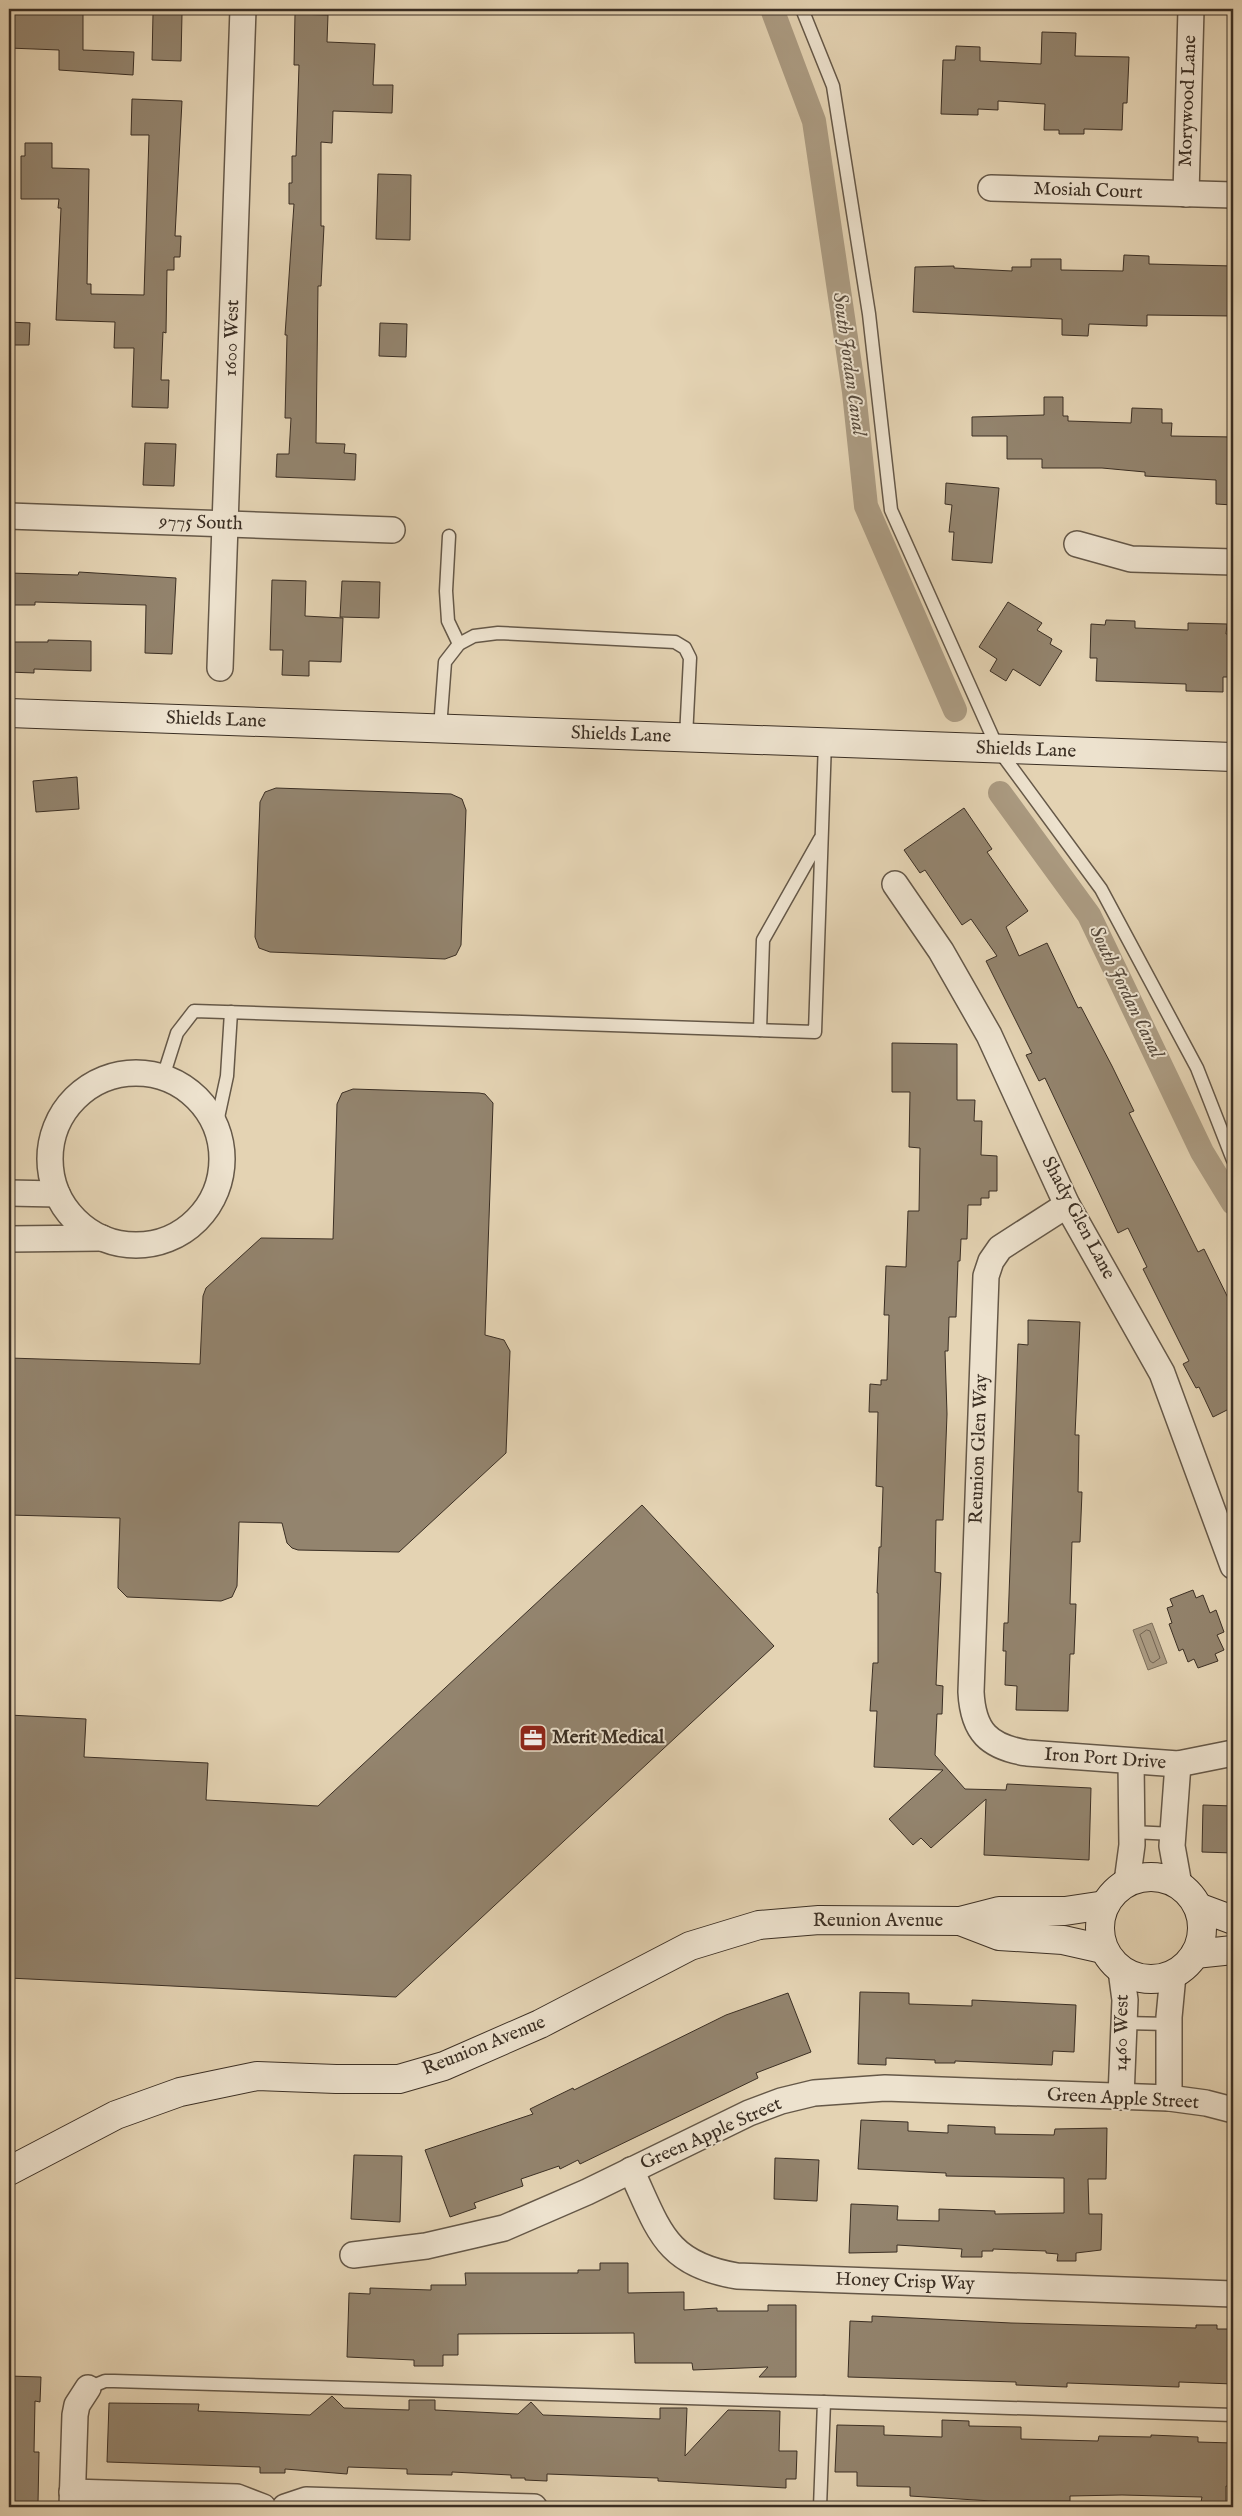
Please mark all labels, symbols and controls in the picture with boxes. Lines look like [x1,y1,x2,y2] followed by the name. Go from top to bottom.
[1174,34,1202,167] street label: Morywood Lane
[1033,177,1143,205] street label: Mosiah Court
[827,291,872,439] water label: South Jordan Canal
[219,299,245,377] street label: 1600 West
[158,510,243,536] street label: 9775 South
[165,706,267,734] street label: Shields Lane
[570,721,672,749] street label: Shields Lane
[975,736,1077,764] street label: Shields Lane
[1083,922,1170,1064] water label: South Jordan Canal
[1036,1153,1121,1284] street label: Shady Glen Lane
[964,1373,994,1524] street label: Reunion Glen Way
[518,1723,548,1753] office icon: Merit Medical
[552,1726,665,1750] place label: Merit Medical
[1043,1743,1167,1775] street label: Iron Port Drive
[813,1909,944,1933] street label: Reunion Avenue
[1109,1994,1135,2072] street label: 1460 West
[419,2010,549,2082] street label: Reunion Avenue
[1046,2083,1200,2115] street label: Green Apple Street
[637,2092,786,2176] street label: Green Apple Street
[835,2268,976,2296] street label: Honey Crisp Way

